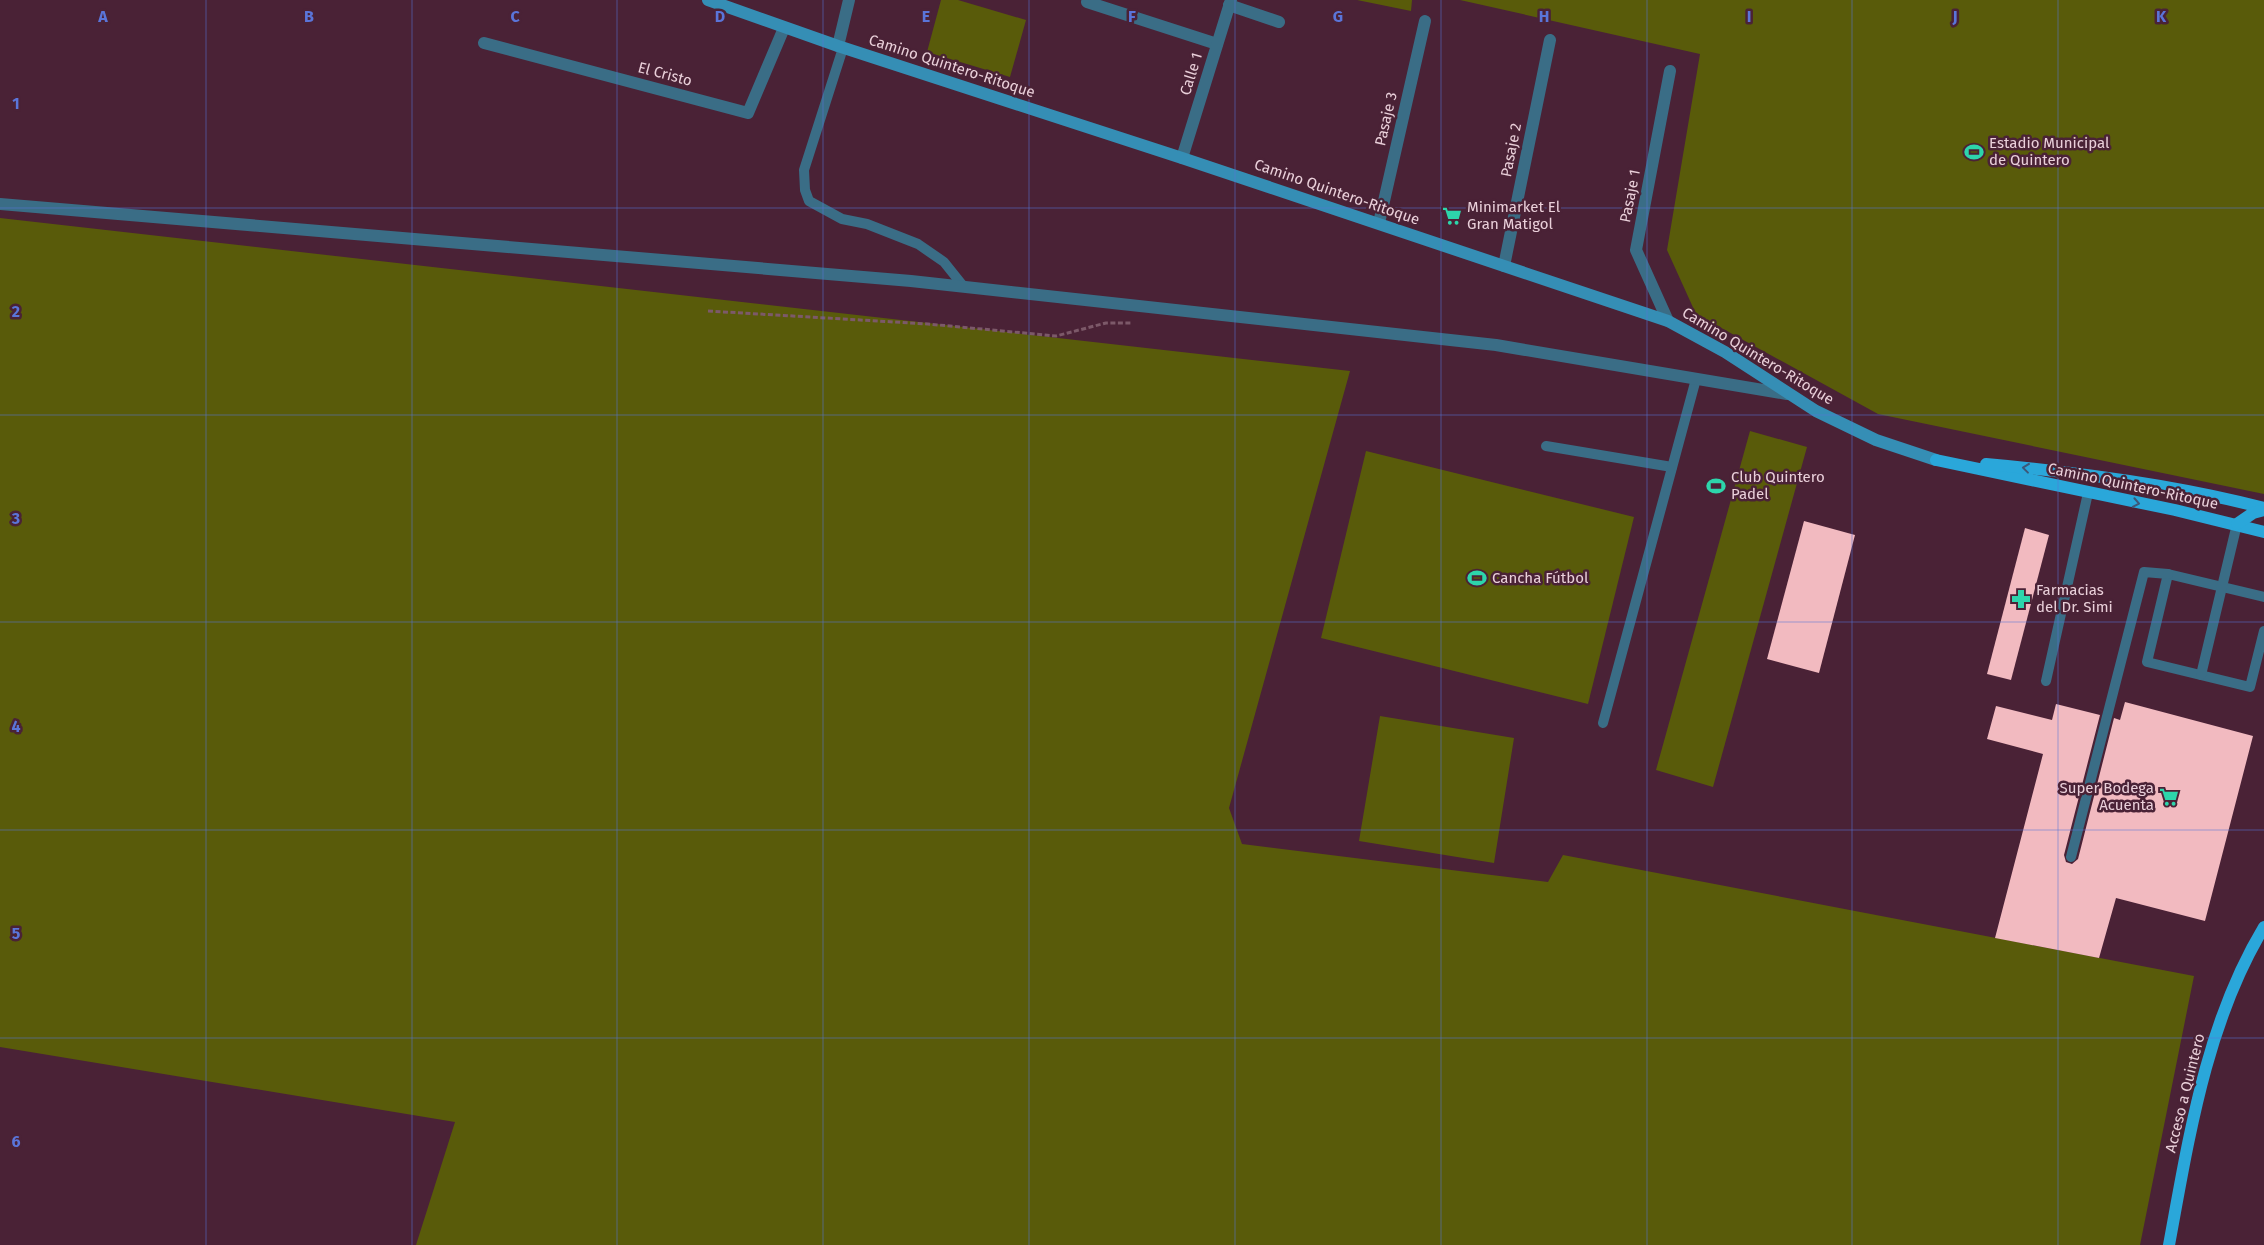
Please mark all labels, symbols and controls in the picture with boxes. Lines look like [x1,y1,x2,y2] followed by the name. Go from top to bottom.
[97,7,108,26] text: A
[304,7,314,26] text: B
[510,7,520,26] text: C
[715,7,725,26] text: D
[922,7,930,26] text: E
[1128,7,1136,26] text: F
[1333,7,1343,26] text: G
[1539,7,1549,26] text: H
[1747,7,1751,26] text: I
[1951,7,1958,26] text: J
[2156,7,2167,26] text: K
[867,31,1037,101] street label: Camino Quintero-Ritoque
[1176,51,1206,97] street label: Calle 1
[636,58,694,90] street label: El Cristo
[1371,90,1401,148] street label: Pasaje 3
[12,94,20,113] text: 1
[1497,122,1525,178] street label: Pasaje 2
[1989,134,2110,169] place label: Estadio Municipal de Quintero
[1963,141,1985,163] sports icon: Estadio Municipal de Quintero
[1252,155,1422,229] street label: Camino Quintero-Ritoque
[1616,168,1644,224] street label: Pasaje 1
[1467,198,1561,233] place label: Minimarket El Gran Matigol
[1441,205,1463,227] supermarket icon: Minimarket El Gran Matigol
[12,302,20,321] text: 2
[1679,304,1837,408] street label: Camino Quintero-Ritoque
[2046,459,2220,513] street label: Camino Quintero-Ritoque
[2022,463,2030,474] one-way arrow
[1731,468,1825,503] place label: Club Quintero Padel
[1705,475,1727,497] sports icon: Club Quintero Padel
[2132,497,2141,507] one-way arrow
[11,509,20,528] text: 3
[1466,567,1488,589] sports icon: Cancha Fútbol
[1492,569,1589,587] place label: Cancha Fútbol
[2036,581,2113,616] place label: Farmacias del Dr. Simi
[2010,588,2032,610] pharmacy icon: Farmacias del Dr. Simi
[11,717,21,736] text: 4
[2060,779,2154,814] place label: Super Bodega Acuenta
[2158,786,2180,808] supermarket icon: Super Bodega Acuenta
[12,924,21,943] text: 5
[2162,1032,2208,1154] street label: Acceso a Quintero
[11,1132,21,1151] text: 6

